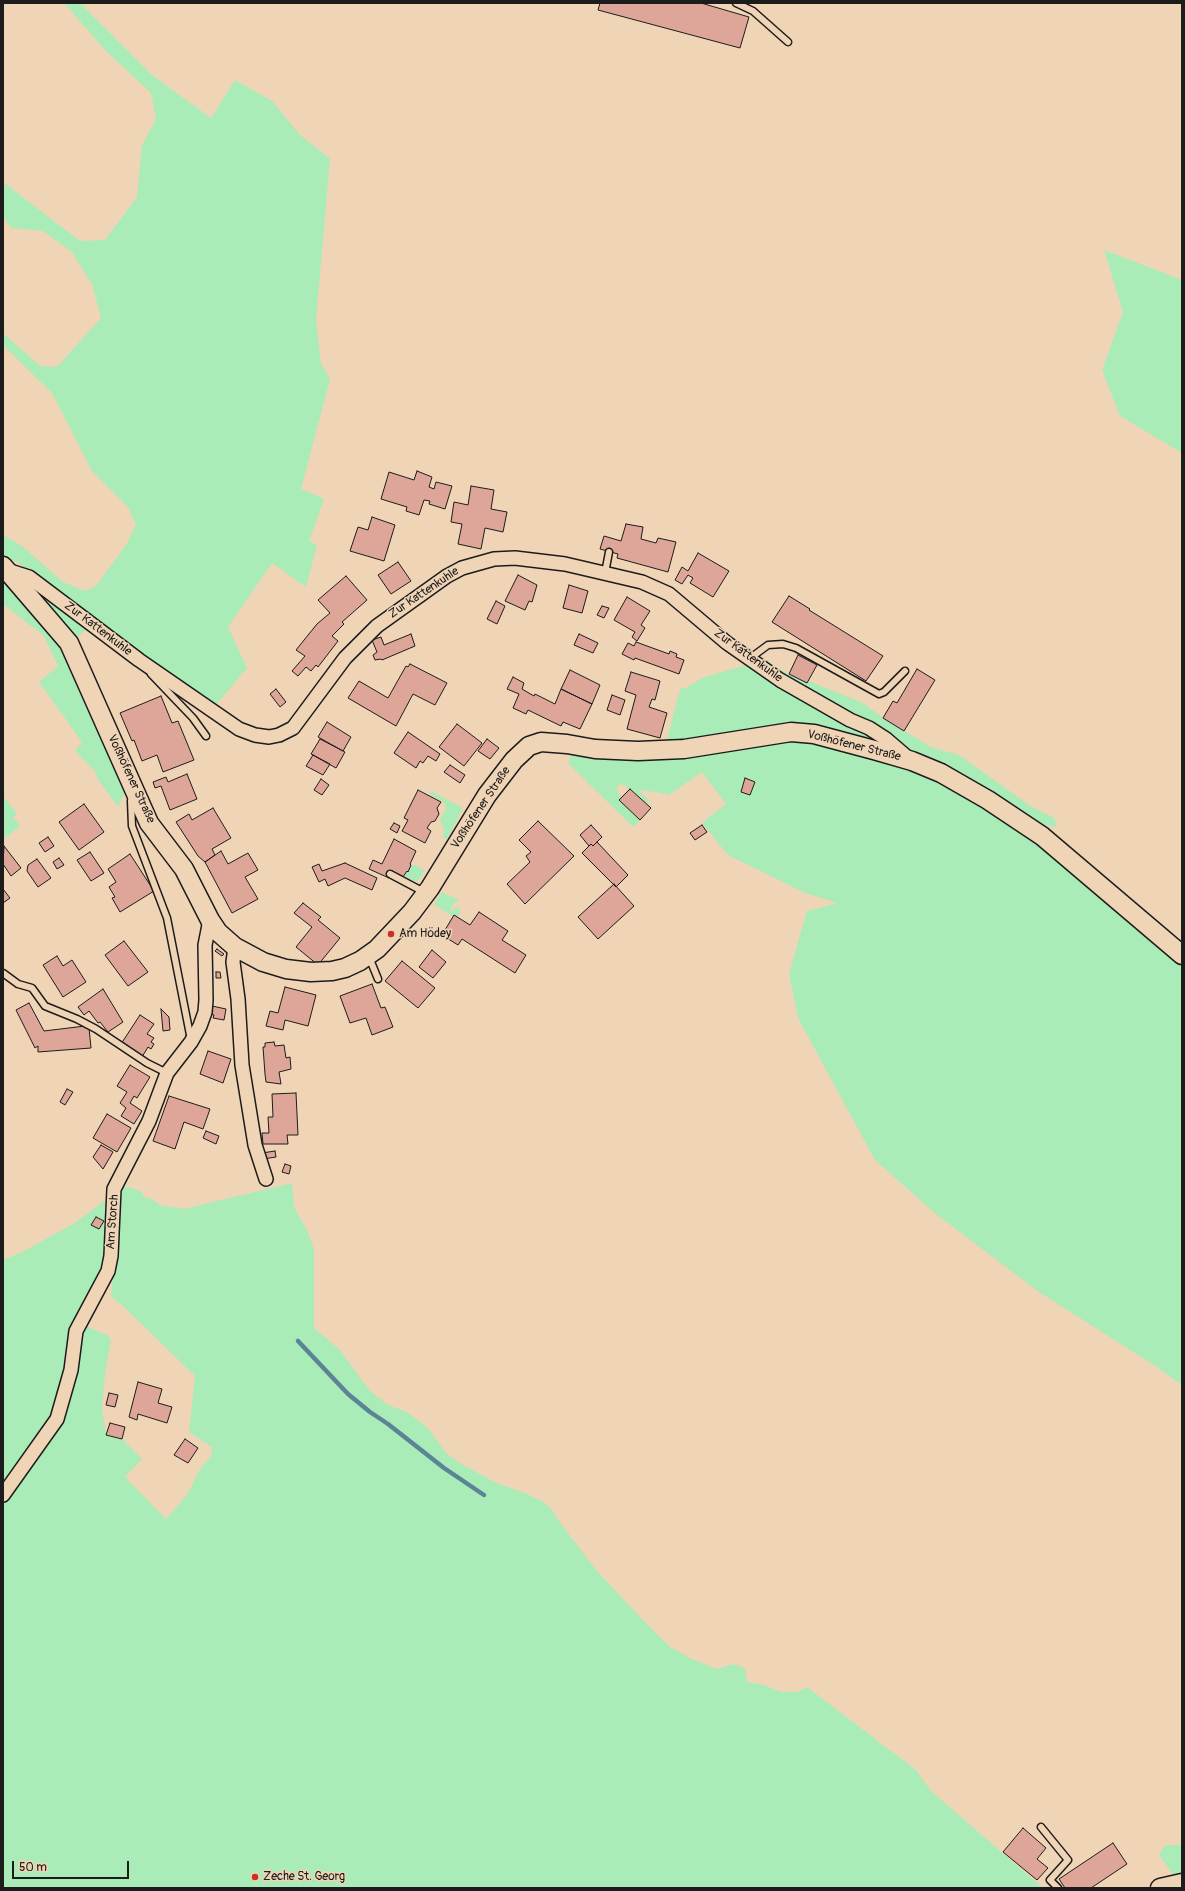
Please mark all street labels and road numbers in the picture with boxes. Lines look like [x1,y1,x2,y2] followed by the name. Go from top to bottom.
[386,564,462,622] street label: Zur Kattenkuhle
[61,599,135,659] street label: Zur Kattenkuhle
[711,626,785,686] street label: Zur Kattenkuhle
[806,727,902,765] street label: Voßhöfener Straße
[104,732,158,826] street label: Voßhöfener Straße
[448,764,514,852] street label: Voßhöfener Straße
[104,1194,122,1250] street label: Am Storch

